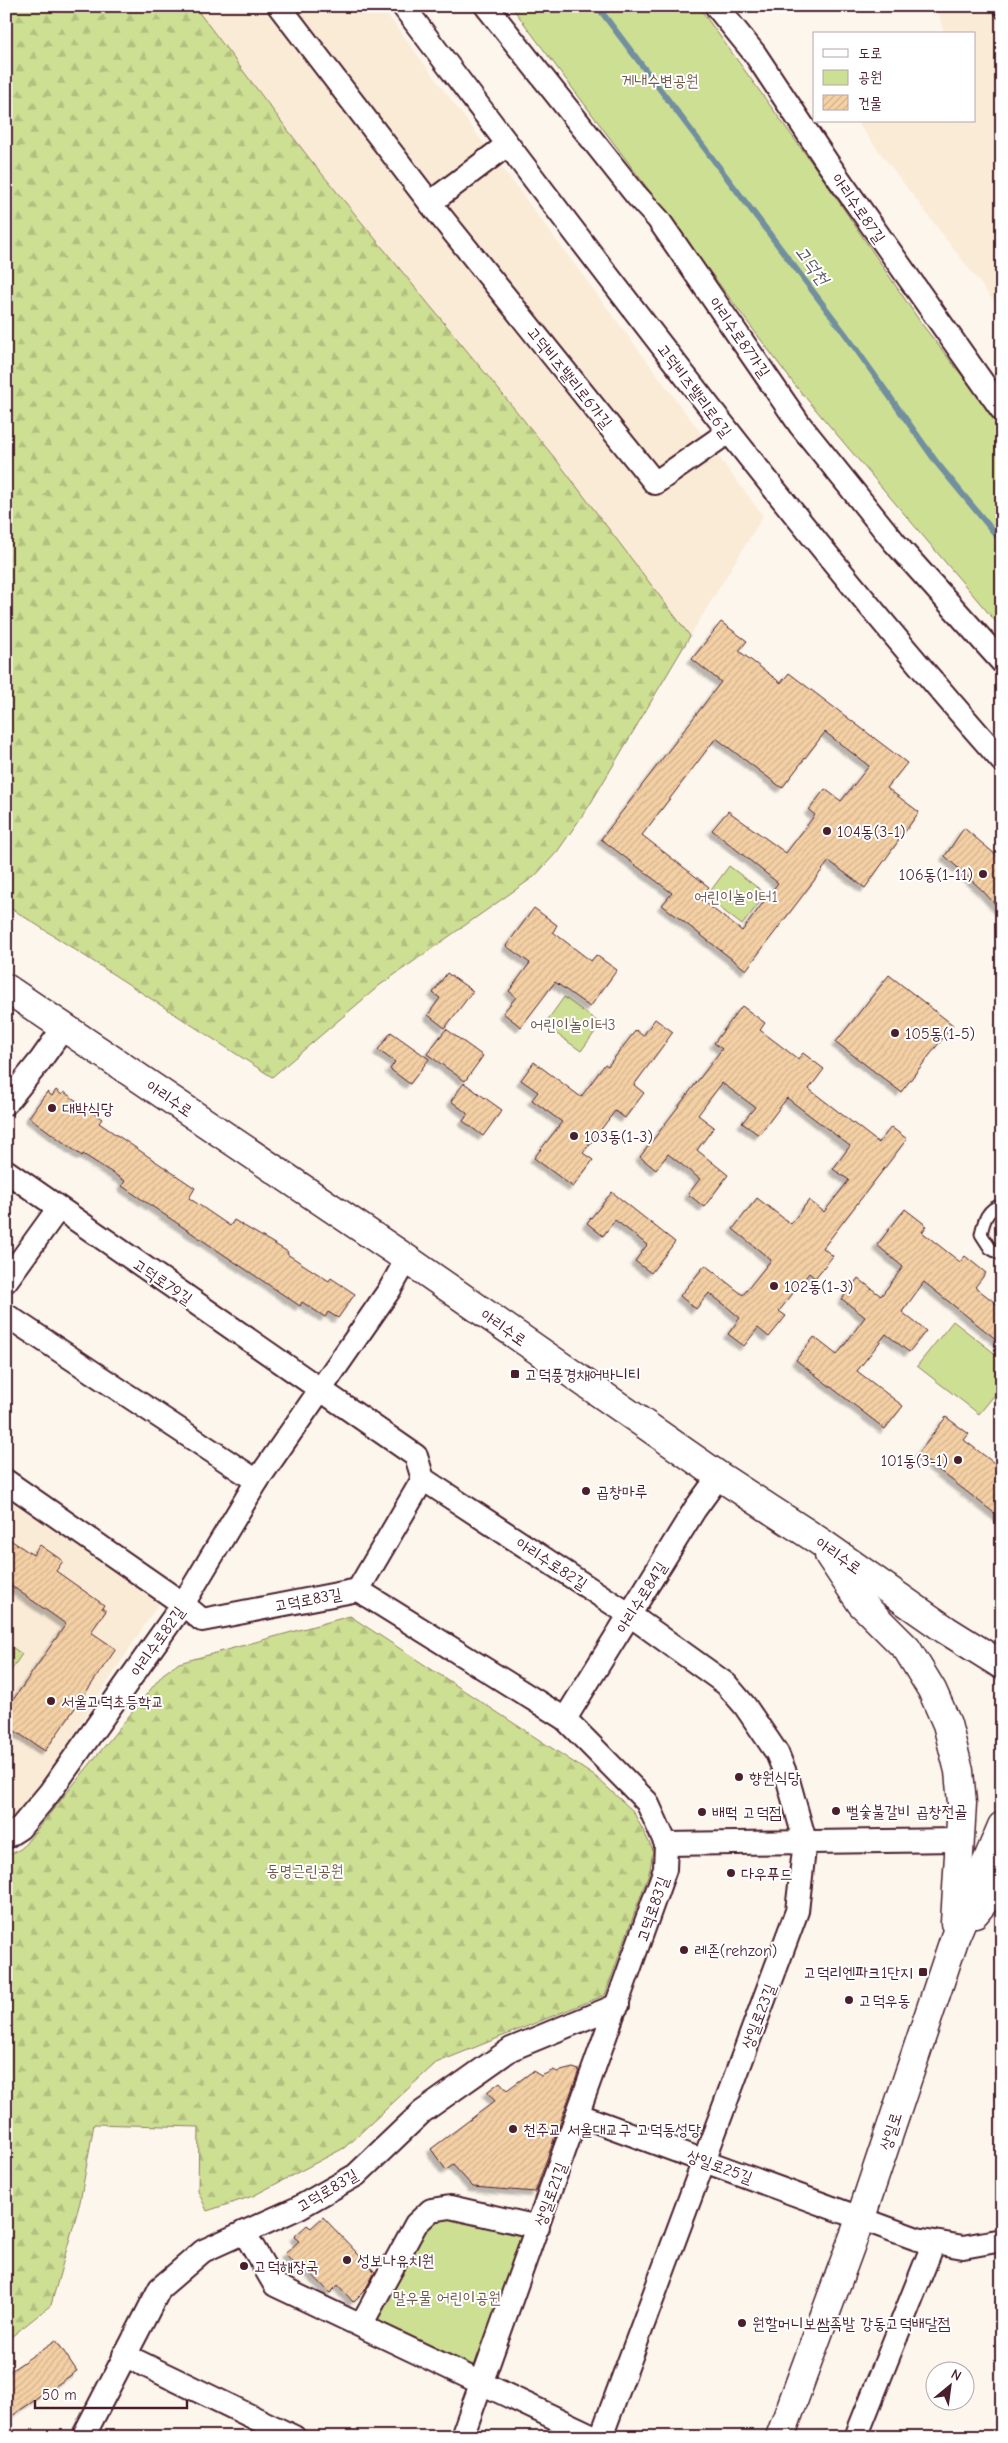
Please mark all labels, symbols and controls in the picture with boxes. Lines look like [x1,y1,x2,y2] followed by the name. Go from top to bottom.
[813,32,976,122] legend
[858,44,882,62] text: 도로
[858,68,882,86] text: 공원
[621,72,699,90] park label: 게내수변공원
[858,94,882,112] text: 건물
[828,171,889,247] street label: 아리수로87길
[790,242,834,290] water label: 고덕천
[705,294,773,381] street label: 아리수로87가길
[523,324,615,432] street label: 고덕비즈밸리로6가길
[653,341,735,441] street label: 고덕비즈밸리로6길
[837,823,906,841] place label: 104동(3-1)
[821,825,833,837] marker: 104동(3-1)
[899,866,973,884] place label: 106동(1-11)
[977,868,989,880] marker: 106동(1-11)
[694,888,778,906] park label: 어린이놀이터1
[530,1016,616,1034] park label: 어린이놀이터3
[905,1025,975,1043] place label: 105동(1-5)
[889,1027,901,1039] marker: 105동(1-5)
[143,1077,196,1121] street label: 아리수로
[62,1100,114,1118] place label: 대박식당
[46,1102,58,1114] marker: 대박식당
[584,1128,653,1146] place label: 103동(1-3)
[568,1130,580,1142] marker: 103동(1-3)
[129,1255,196,1308] street label: 고덕로79길
[784,1278,853,1296] place label: 102동(1-3)
[768,1280,780,1292] marker: 102동(1-3)
[477,1306,530,1350] street label: 아리수로
[525,1366,641,1384] place label: 고덕풍경채어바니티
[509,1368,521,1380] marker: 고덕풍경채어바니티
[881,1452,948,1470] place label: 101동(3-1)
[952,1454,964,1466] marker: 101동(3-1)
[596,1483,648,1501] place label: 곱창마루
[580,1485,592,1497] marker: 곱창마루
[513,1534,590,1594] street label: 아리수로82길
[812,1534,865,1578] street label: 아리수로
[613,1559,671,1636] street label: 아리수로84길
[273,1585,343,1615] street label: 고덕로83길
[127,1603,188,1680] street label: 아리수로82길
[61,1693,164,1711] place label: 서울고덕초등학교
[45,1695,57,1707] marker: 서울고덕초등학교
[749,1769,801,1787] place label: 향원식당
[733,1771,745,1783] marker: 향원식당
[846,1803,967,1821] place label: 뻘숯불갈비 곱창전골
[712,1804,782,1822] place label: 배떡 고덕점
[830,1805,842,1817] marker: 뻘숯불갈비 곱창전골
[696,1806,708,1818] marker: 배떡 고덕점
[266,1862,344,1880] park label: 동명근린공원
[741,1865,793,1883] place label: 다우푸드
[725,1867,737,1879] marker: 다우푸드
[633,1874,673,1944] street label: 고덕로83길
[694,1942,777,1960] place label: 레존(rehzon)
[678,1944,690,1956] marker: 레존(rehzon)
[804,1964,913,1982] place label: 고덕리엔파크1단지
[917,1966,929,1978] marker: 고덕리엔파크1단지
[738,1981,780,2051] street label: 상일로23길
[859,1992,911,2010] place label: 고덕우동
[843,1994,855,2006] marker: 고덕우동
[876,2110,905,2152] street label: 상일로
[523,2121,701,2139] place label: 천주교 서울대교구 고덕동성당
[507,2123,519,2135] marker: 천주교 서울대교구 고덕동성당
[684,2147,755,2187] street label: 상일로25길
[531,2160,571,2229] street label: 상일로21길
[294,2166,361,2216] street label: 고덕로83길
[357,2252,434,2270] place label: 성보나유치원
[341,2254,353,2266] marker: 성보나유치원
[254,2258,319,2276] place label: 고덕해장국
[238,2260,250,2272] marker: 고덕해장국
[393,2289,501,2307] park label: 말우물 어린이공원
[752,2315,951,2333] place label: 원할머니보쌈족발 강동고덕배달점
[736,2317,748,2329] marker: 원할머니보쌈족발 강동고덕배달점
[926,2360,976,2410] north arrow
[948,2365,964,2385] text: N
[35,2378,188,2410] scale bar
[42,2386,77,2404] text: 50 m

